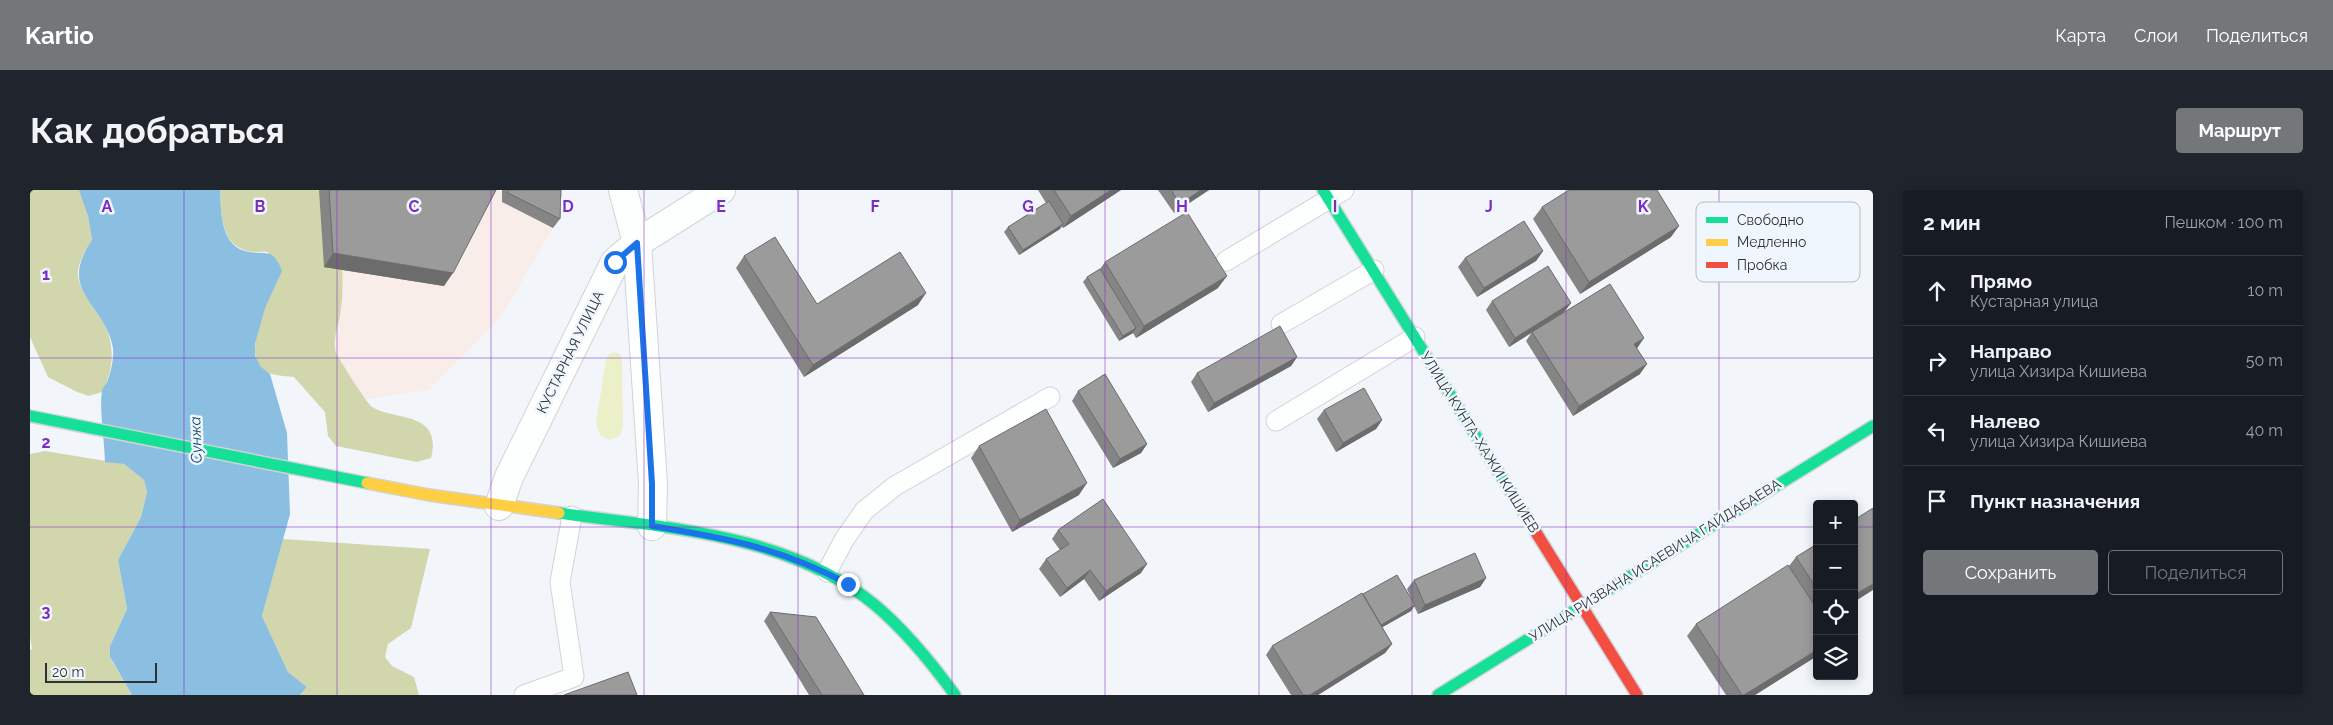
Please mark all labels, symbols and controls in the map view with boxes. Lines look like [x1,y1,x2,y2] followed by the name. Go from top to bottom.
[25,21,94,50] text: Kartio
[2055,25,2106,46] text: Карта
[2134,25,2178,46] text: Слои
[2206,25,2308,46] text: Поделиться
[2176,108,2303,153] button: Маршрут
[30,110,285,151] text: Как добраться
[102,197,113,216] text: A
[255,197,266,216] text: B
[409,197,420,216] text: C
[562,197,574,216] text: D
[716,197,726,216] text: E
[870,197,880,216] text: F
[1022,197,1034,216] text: G
[1176,197,1188,216] text: H
[1333,197,1337,216] text: I
[1485,197,1493,216] text: J
[1638,197,1649,216] text: K
[1696,202,1860,282] legend
[1923,210,1981,235] text: 2 мин
[1737,212,1804,228] text: Свободно
[2164,213,2283,232] text: Пешком · 100 m
[1737,234,1806,250] text: Медленно
[604,251,627,274] route start
[1737,257,1787,273] text: Пробка
[42,265,50,284] text: 1
[1970,270,2032,292] text: Прямо
[1923,277,1951,305] icon: ahead
[2248,281,2283,300] text: 10 m
[533,288,607,416] street label: КУСТАРНАЯ УЛИЦА
[1970,292,2098,311] text: Кустарная улица
[1970,340,2051,362] text: Направо
[1923,347,1951,375] icon: right
[1417,349,1543,535] street label: УЛИЦА КУНТА-ХАЖИ КИШИЕВ
[2246,351,2283,370] text: 50 m
[1970,362,2147,381] text: улица Хизира Кишиева
[1970,410,2040,432] text: Налево
[186,416,206,464] water label: Сунжа
[1923,417,1951,445] icon: left
[2246,421,2283,440] text: 40 m
[1970,432,2147,451] text: улица Хизира Кишиева
[41,433,51,452] text: 2
[1526,474,1784,644] street label: УЛИЦА РИЗВАНА ИСАЕВИЧА ГАЙДАБАЕВА
[1923,487,1951,515] icon: arrive
[1970,490,2140,512] text: Пункт назначения
[1813,500,1858,680] map controls
[1813,500,1858,545] button: +
[1813,545,1858,590] button: −
[1923,550,2098,595] button: Сохранить
[2108,550,2283,595] button: Поделиться
[837,573,860,596] route end
[1813,590,1858,635] button: locate
[42,602,51,621] text: 3
[1813,635,1858,680] button: layers
[45,660,158,683] scale bar
[52,664,84,680] text: 20 m

